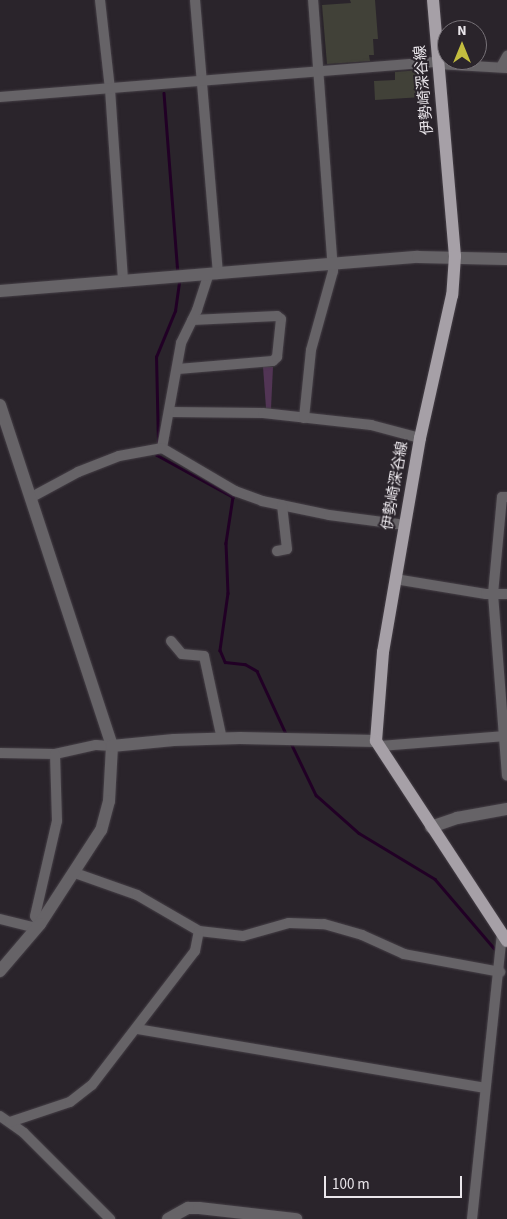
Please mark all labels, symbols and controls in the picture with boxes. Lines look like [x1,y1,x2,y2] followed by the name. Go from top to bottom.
[437,20,487,70] north arrow
[457,21,467,41] text: N
[411,44,437,136] street label: 伊勢崎深谷線
[378,440,412,532] street label: 伊勢崎深谷線
[327,1166,464,1198] scale bar
[332,1174,370,1195] text: 100 m

